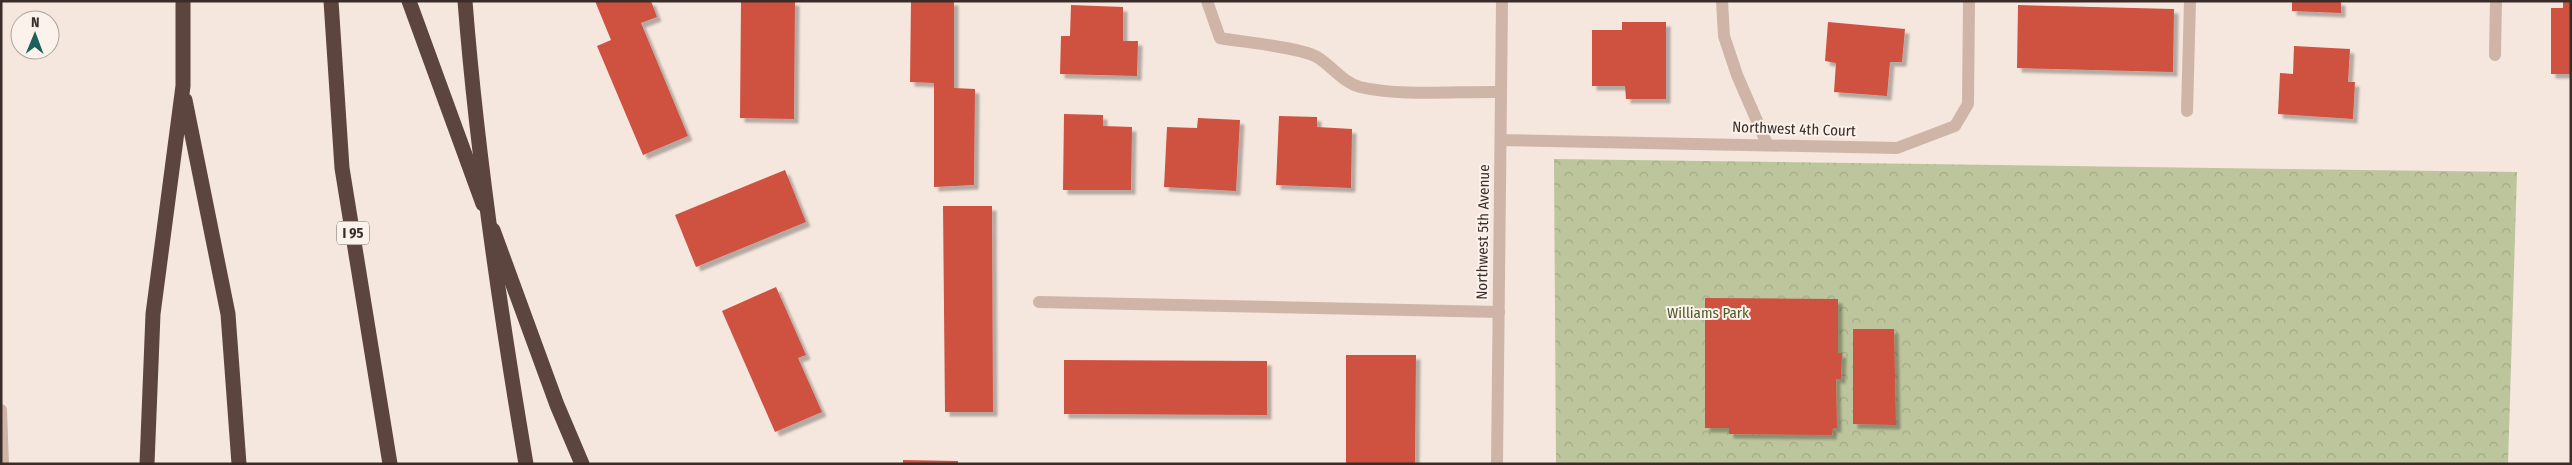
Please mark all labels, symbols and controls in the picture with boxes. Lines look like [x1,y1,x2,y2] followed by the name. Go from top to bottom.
[10,10,60,60] north arrow
[31,14,40,31] text: N
[1732,118,1856,140] street label: Northwest 4th Court
[1473,164,1493,300] street label: Northwest 5th Avenue
[337,222,369,244] road number: I 95
[1667,304,1749,322] park label: Williams Park

